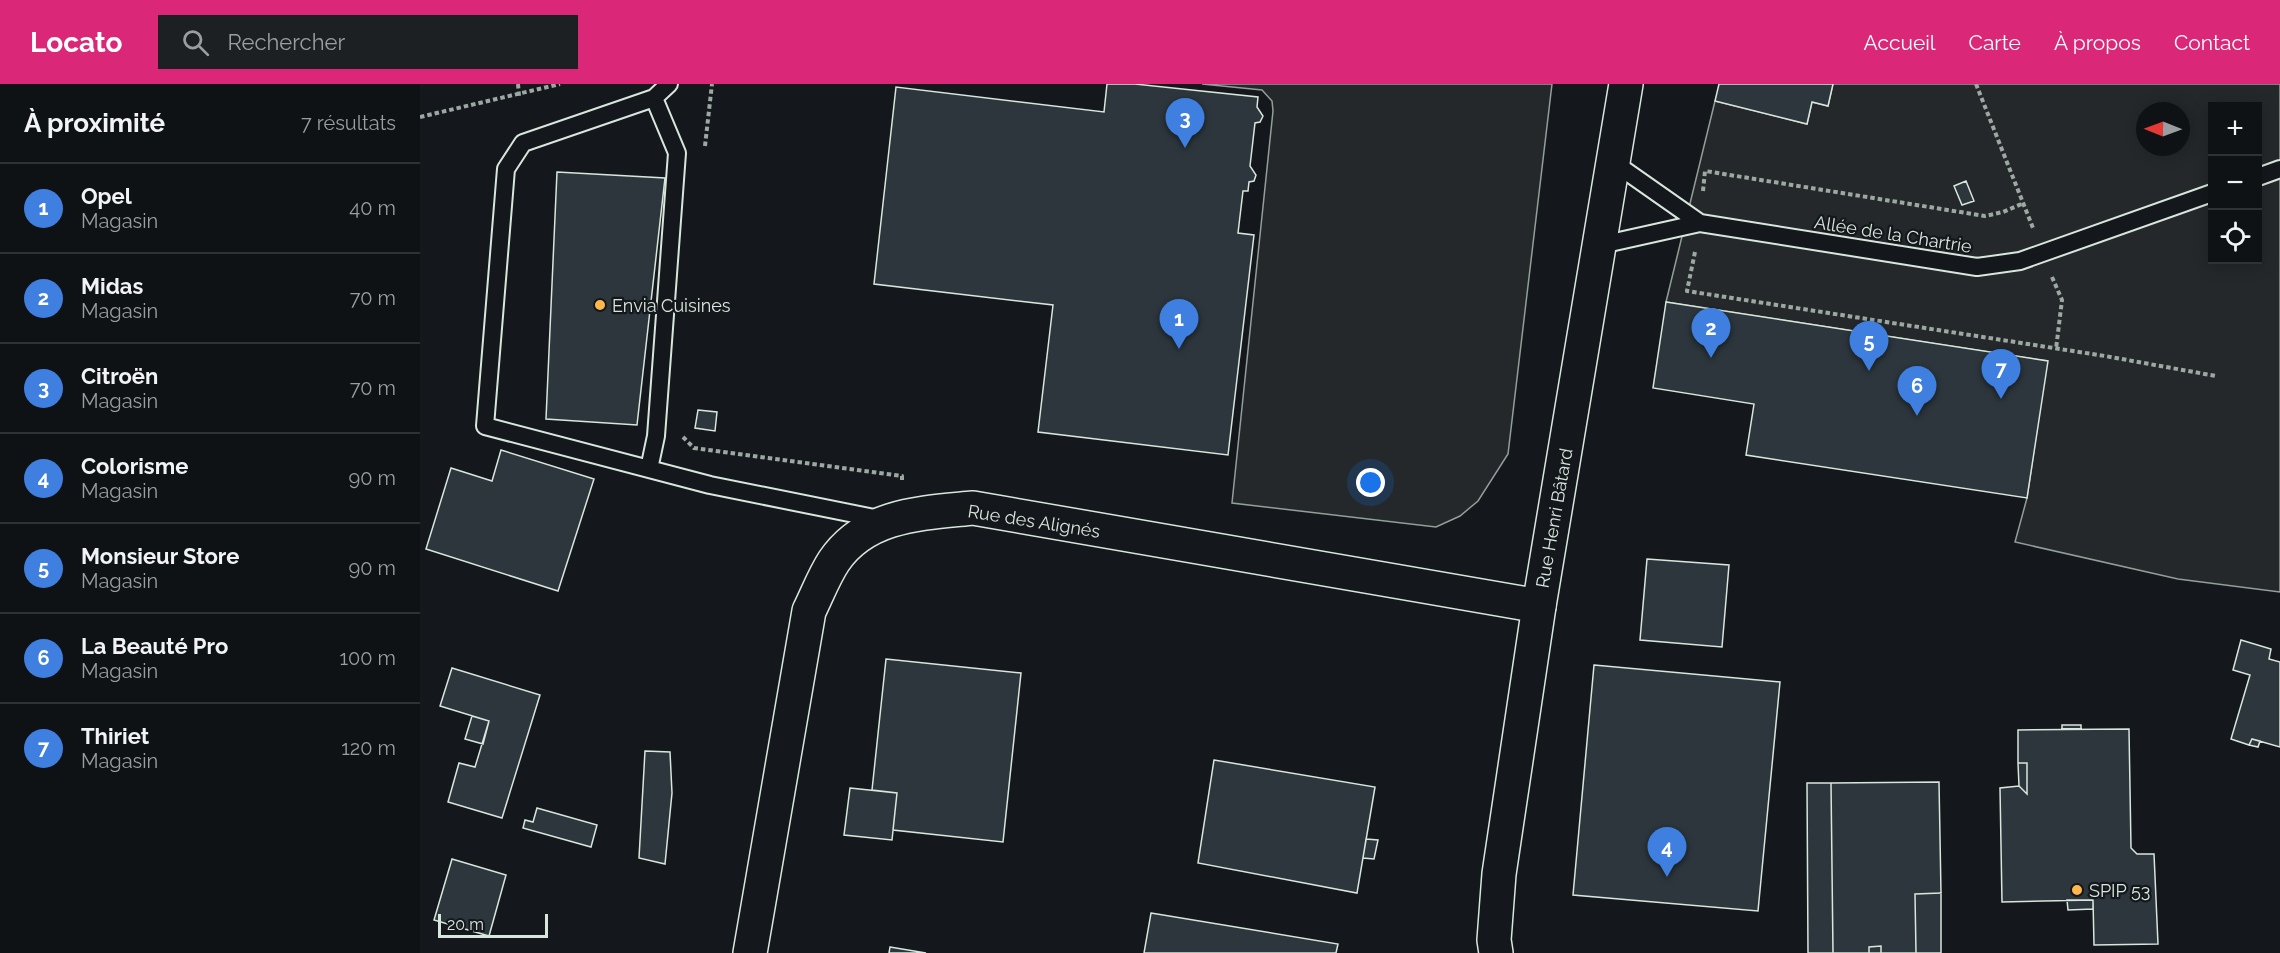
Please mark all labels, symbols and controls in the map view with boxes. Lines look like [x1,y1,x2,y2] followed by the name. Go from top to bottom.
[158,15,578,69] search box
[30,26,122,59] text: Locato
[179,26,212,59] icon: search
[227,29,345,55] text: Rechercher
[1864,30,1936,55] text: Accueil
[1969,30,2021,55] text: Carte
[2054,30,2141,55] text: À propos
[2174,30,2250,55] text: Contact
[1166,98,1204,148] pin: 3
[2136,102,2190,156] north arrow
[2208,102,2262,264] map controls
[2208,102,2262,156] button: +
[24,108,165,138] text: À proximité
[301,111,396,135] text: 7 résultats
[2208,156,2262,210] button: −
[81,183,132,209] text: Opel
[39,196,48,220] text: 1
[349,196,396,220] text: 40 m
[81,209,158,233] text: Magasin
[2208,210,2262,264] button: locate
[1813,211,1974,257] street label: Allée de la Chartrie
[81,273,143,299] text: Midas
[38,286,49,310] text: 2
[350,286,396,310] text: 70 m
[612,295,731,316] place label: Envia Cuisines
[593,298,607,312] marker: Envia Cuisines
[81,299,158,323] text: Magasin
[1160,300,1198,349] pin: 1
[1692,308,1730,358] pin: 2
[1850,322,1888,371] pin: 5
[1982,350,2020,399] pin: 7
[81,363,158,389] text: Citroën
[1898,366,1936,416] pin: 6
[38,376,49,400] text: 3
[350,376,396,400] text: 70 m
[81,389,158,413] text: Magasin
[1531,447,1577,589] street label: Rue Henri Bâtard
[81,453,188,479] text: Colorisme
[38,466,49,490] text: 4
[349,466,396,490] text: 90 m
[1356,468,1385,497] your location
[81,479,158,503] text: Magasin
[966,500,1102,542] street label: Rue des Alignés
[81,543,239,569] text: Monsieur Store
[38,556,49,580] text: 5
[349,556,396,580] text: 90 m
[81,569,158,593] text: Magasin
[81,633,228,659] text: La Beauté Pro
[37,646,50,670] text: 6
[339,646,396,670] text: 100 m
[81,659,158,683] text: Magasin
[81,723,149,749] text: Thiriet
[38,736,49,760] text: 7
[341,736,396,760] text: 120 m
[81,749,158,773] text: Magasin
[1648,828,1686,877] pin: 4
[2089,880,2150,901] place label: SPIP 53
[2070,883,2084,897] marker: SPIP 53
[438,911,548,938] scale bar
[447,915,484,934] text: 20 m

